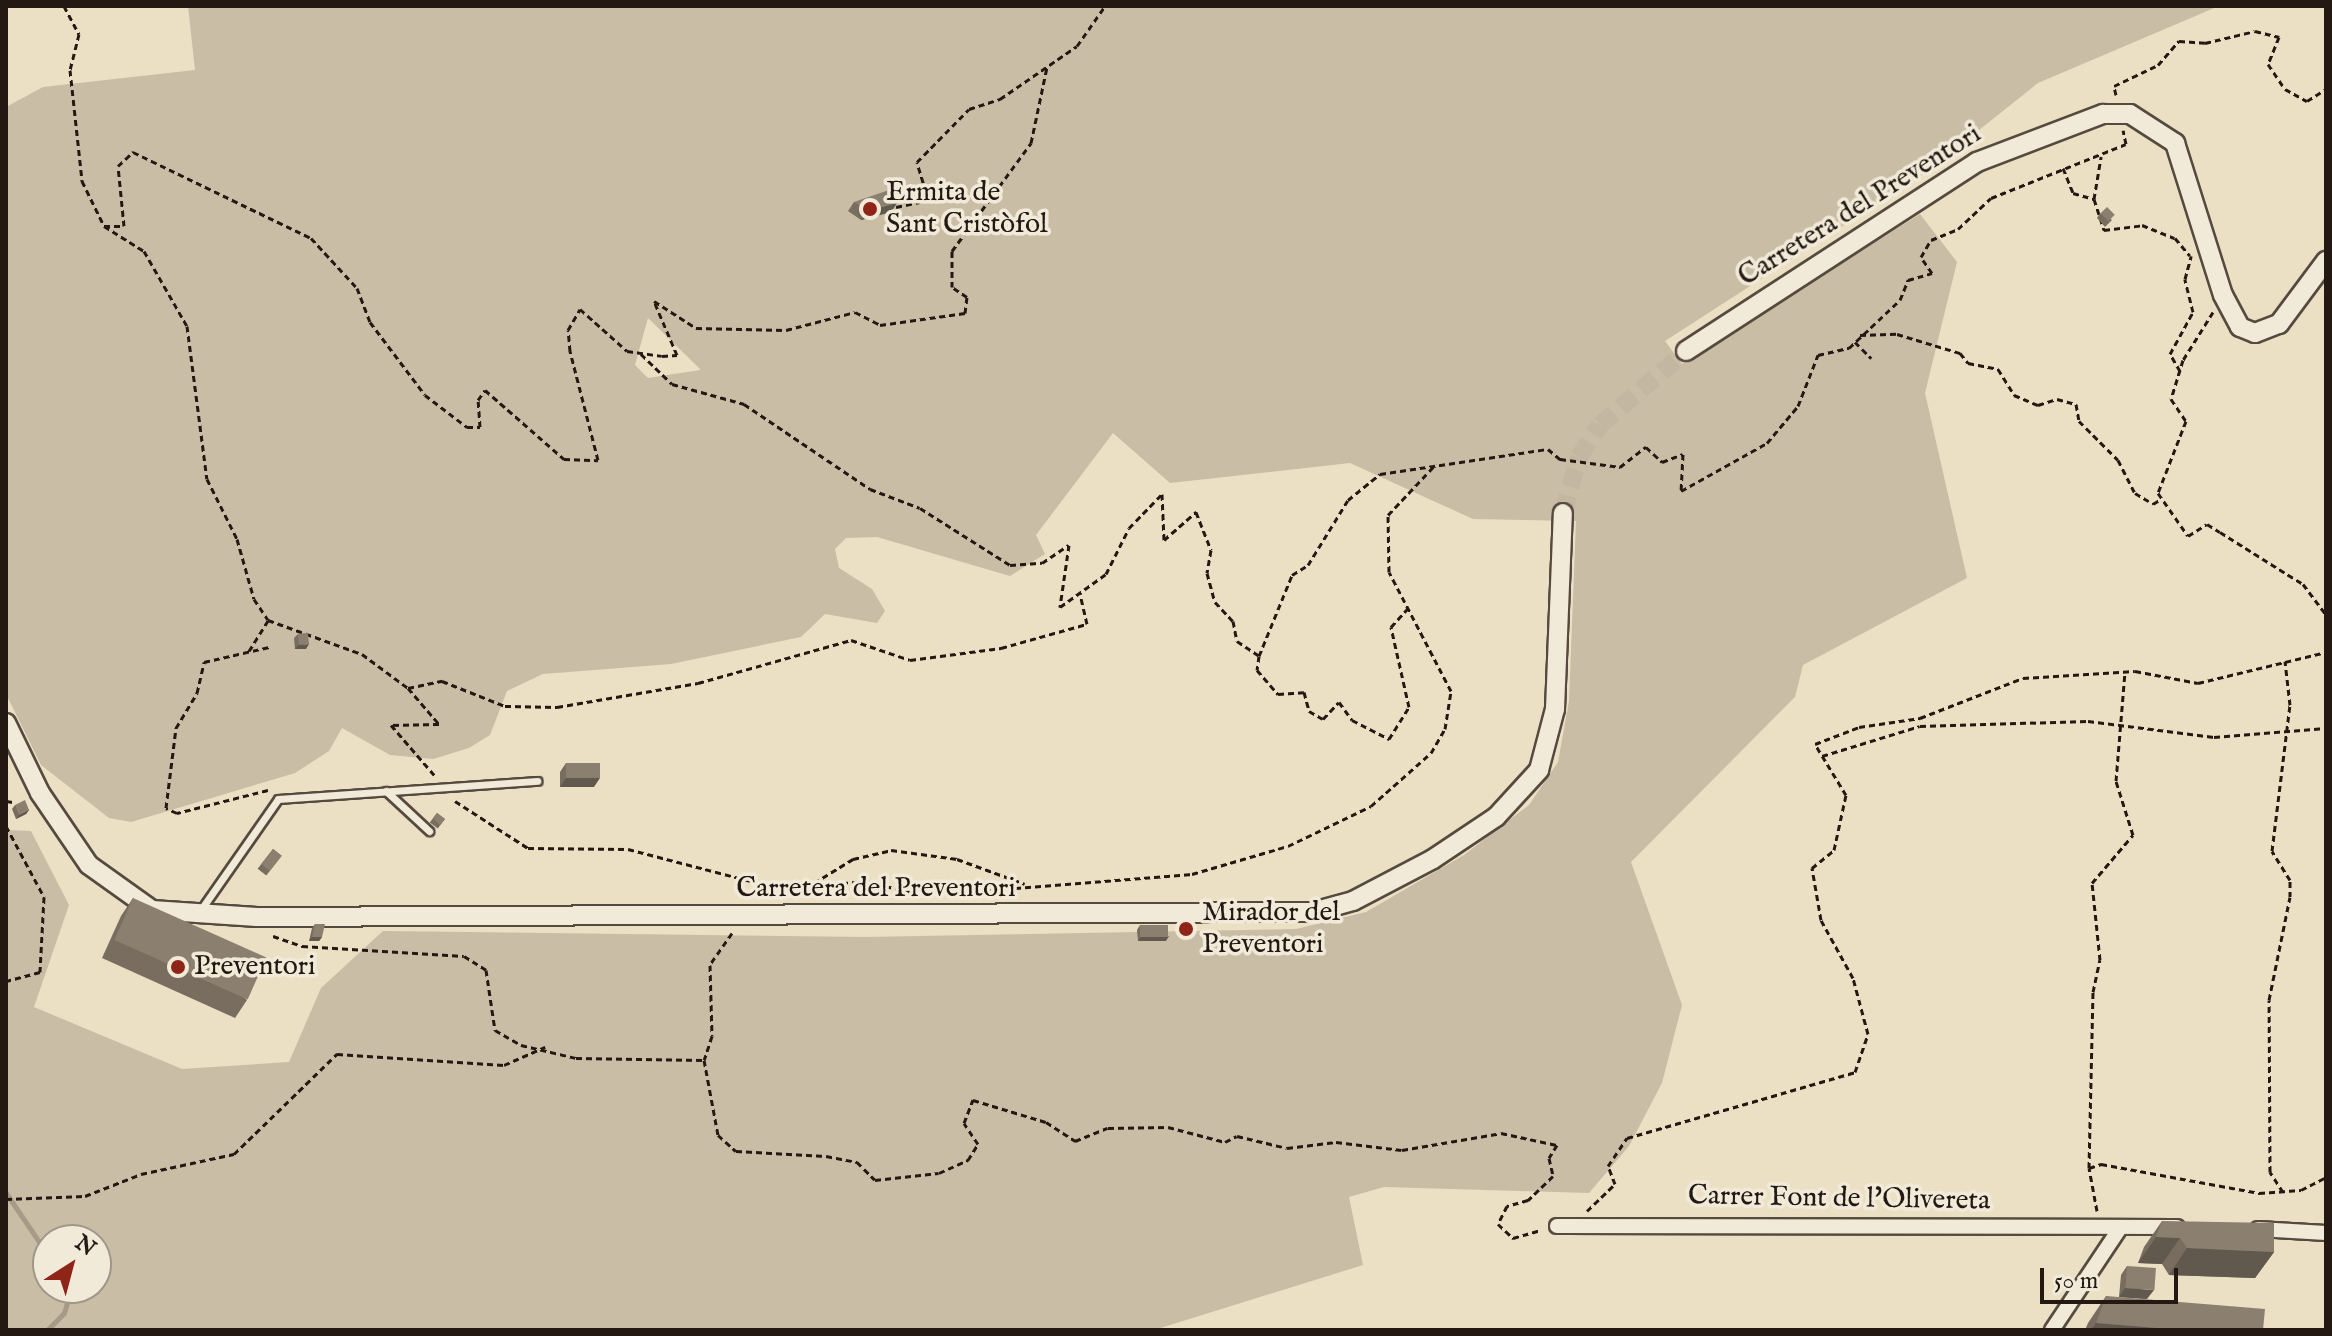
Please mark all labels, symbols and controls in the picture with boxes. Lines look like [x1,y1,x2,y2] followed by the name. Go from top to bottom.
[1733,118,1987,294] street label: Carretera del Preventori
[886,176,1048,242] place label: Ermita de Sant Cristòfol
[861,200,879,218] marker: Ermita de Sant Cristòfol
[736,872,1016,906] street label: Carretera del Preventori
[1202,896,1340,962] place label: Mirador del Preventori
[1177,920,1195,938] marker: Mirador del Preventori
[194,950,316,984] place label: Preventori
[169,958,187,976] marker: Preventori
[1688,1180,1990,1218] street label: Carrer Font de l'Olivereta
[32,1224,112,1304] north arrow
[69,1229,101,1263] text: N
[2044,1252,2182,1302] scale bar
[2054,1266,2098,1297] text: 50 m

